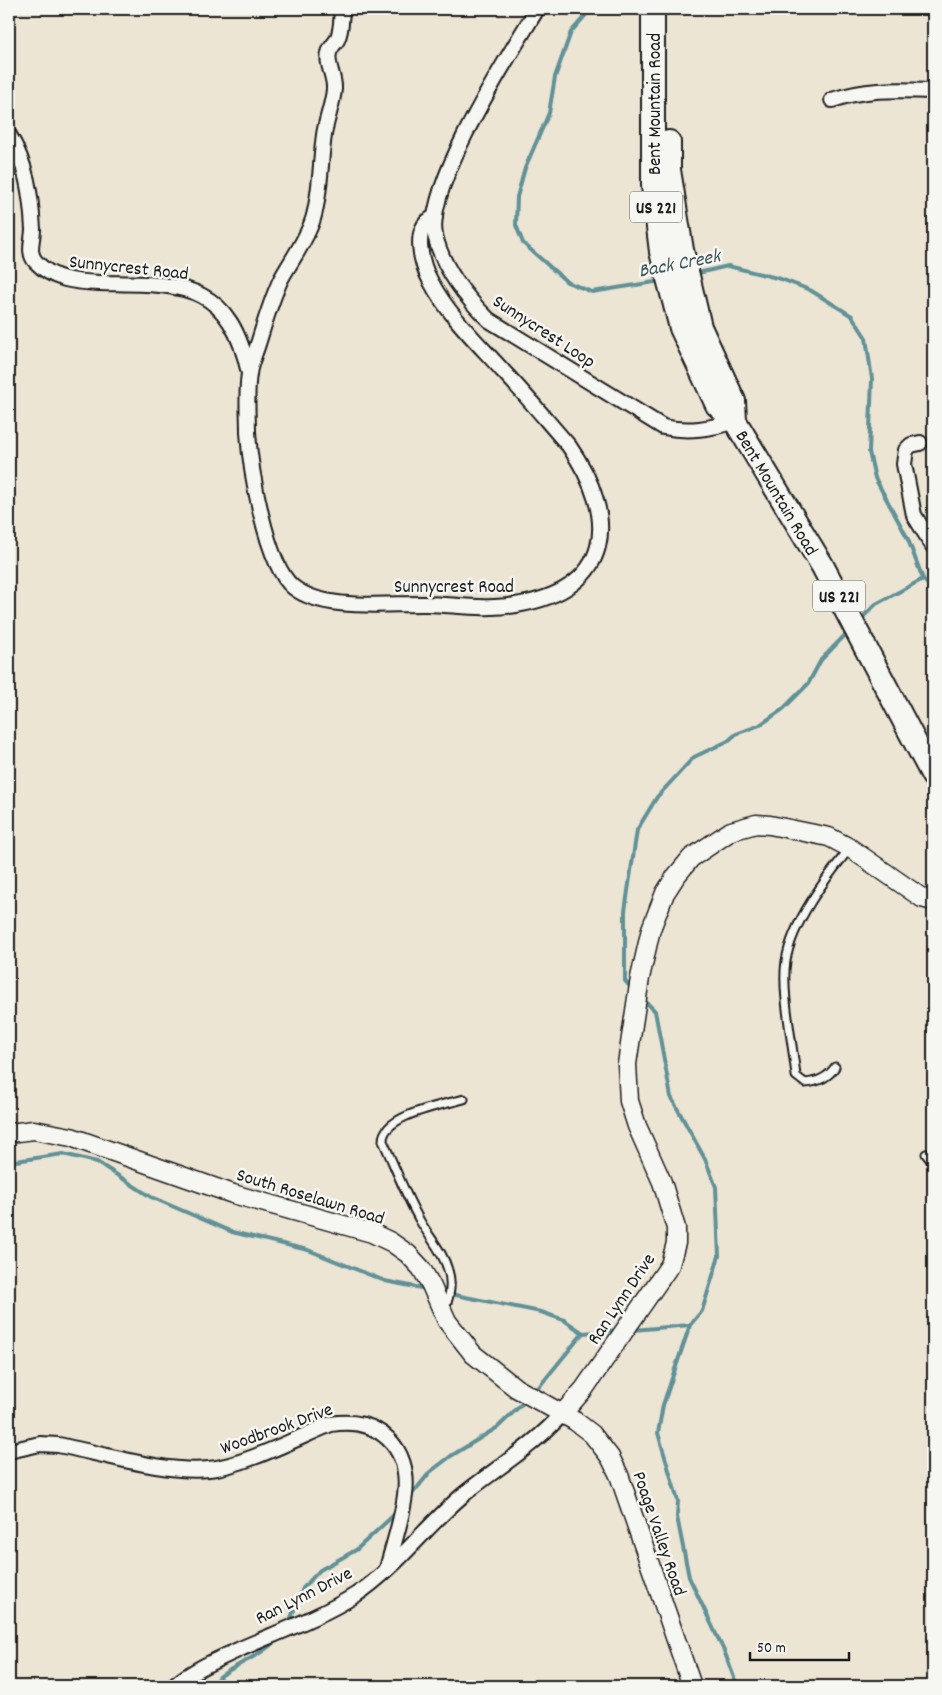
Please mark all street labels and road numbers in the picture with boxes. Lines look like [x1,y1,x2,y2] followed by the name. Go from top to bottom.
[643,33,670,175] street label: Bent Mountain Road
[630,192,682,222] road number: US 221
[68,250,190,289] street label: Sunnycrest Road
[486,290,600,376] street label: Sunnycrest Loop
[727,426,823,562] street label: Bent Mountain Road
[394,575,514,602] street label: Sunnycrest Road
[813,580,865,612] road number: US 221
[233,1163,387,1234] street label: South Roselawn Road
[582,1249,664,1351] street label: Ran Lynn Drive
[217,1397,337,1463] street label: Woodbrook Drive
[624,1468,692,1600] street label: Poage Valley Road
[252,1561,358,1633] street label: Ran Lynn Drive

